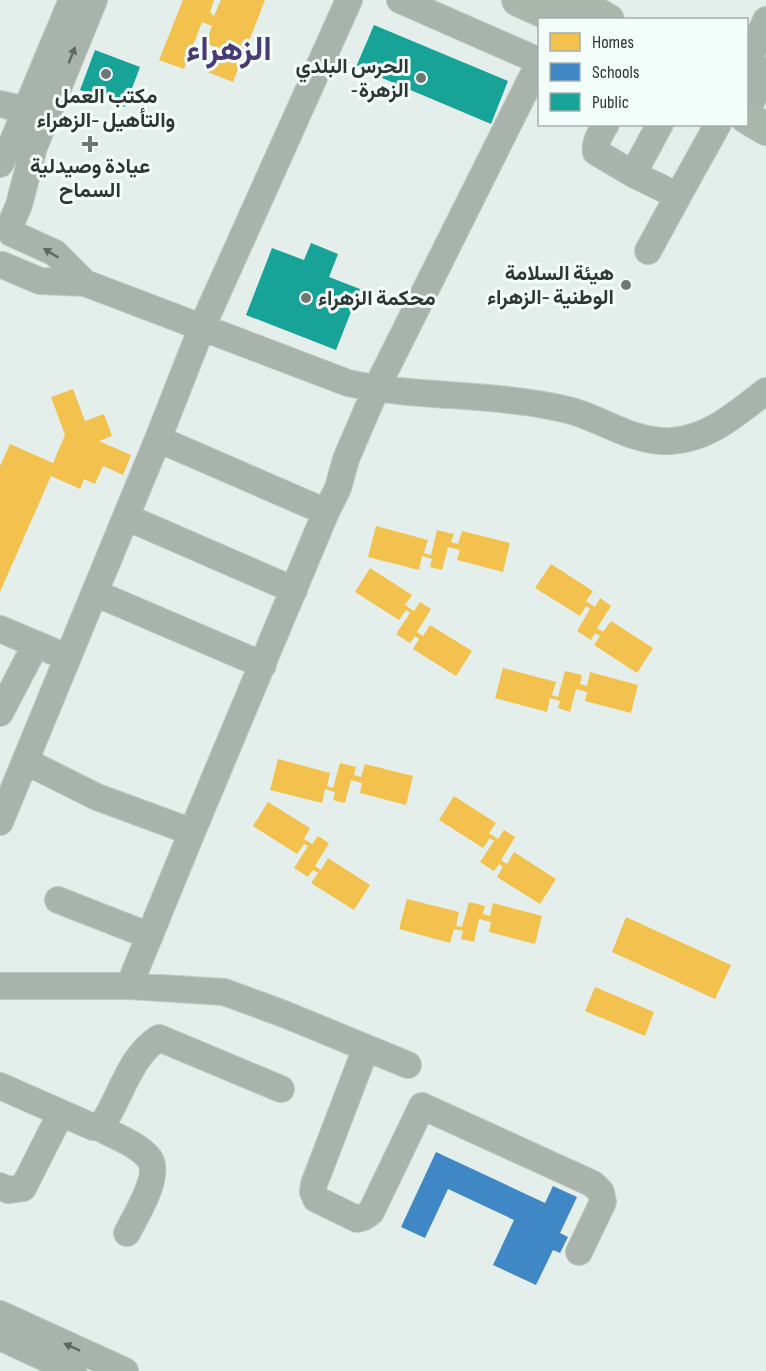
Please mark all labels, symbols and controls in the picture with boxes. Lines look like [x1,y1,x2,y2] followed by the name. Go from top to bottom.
[538,18,748,126] legend
[186,30,272,70] district label: الزهراء
[592,32,634,53] text: Homes
[67,45,77,63] one-way arrow
[295,54,409,103] place label: الحرس البلدي -الزهرة
[592,62,639,83] text: Schools
[99,67,113,81] marker: مكتب العمل والتأهيل -الزهراء
[414,71,428,85] marker: الحرس البلدي -الزهرة
[37,84,175,133] place label: مكتب العمل والتأهيل -الزهراء
[592,92,629,113] text: Public
[83,137,97,151] marker: عيادة وصيدلية السماح
[30,154,150,204] place label: عيادة وصيدلية السماح
[43,248,60,259] one-way arrow
[487,261,614,310] place label: هيئة السلامة الوطنية -الزهراء
[619,278,633,292] marker: هيئة السلامة الوطنية -الزهراء
[318,286,436,311] place label: محكمة الزهراء
[299,291,313,305] marker: محكمة الزهراء
[62,1342,80,1352] one-way arrow

